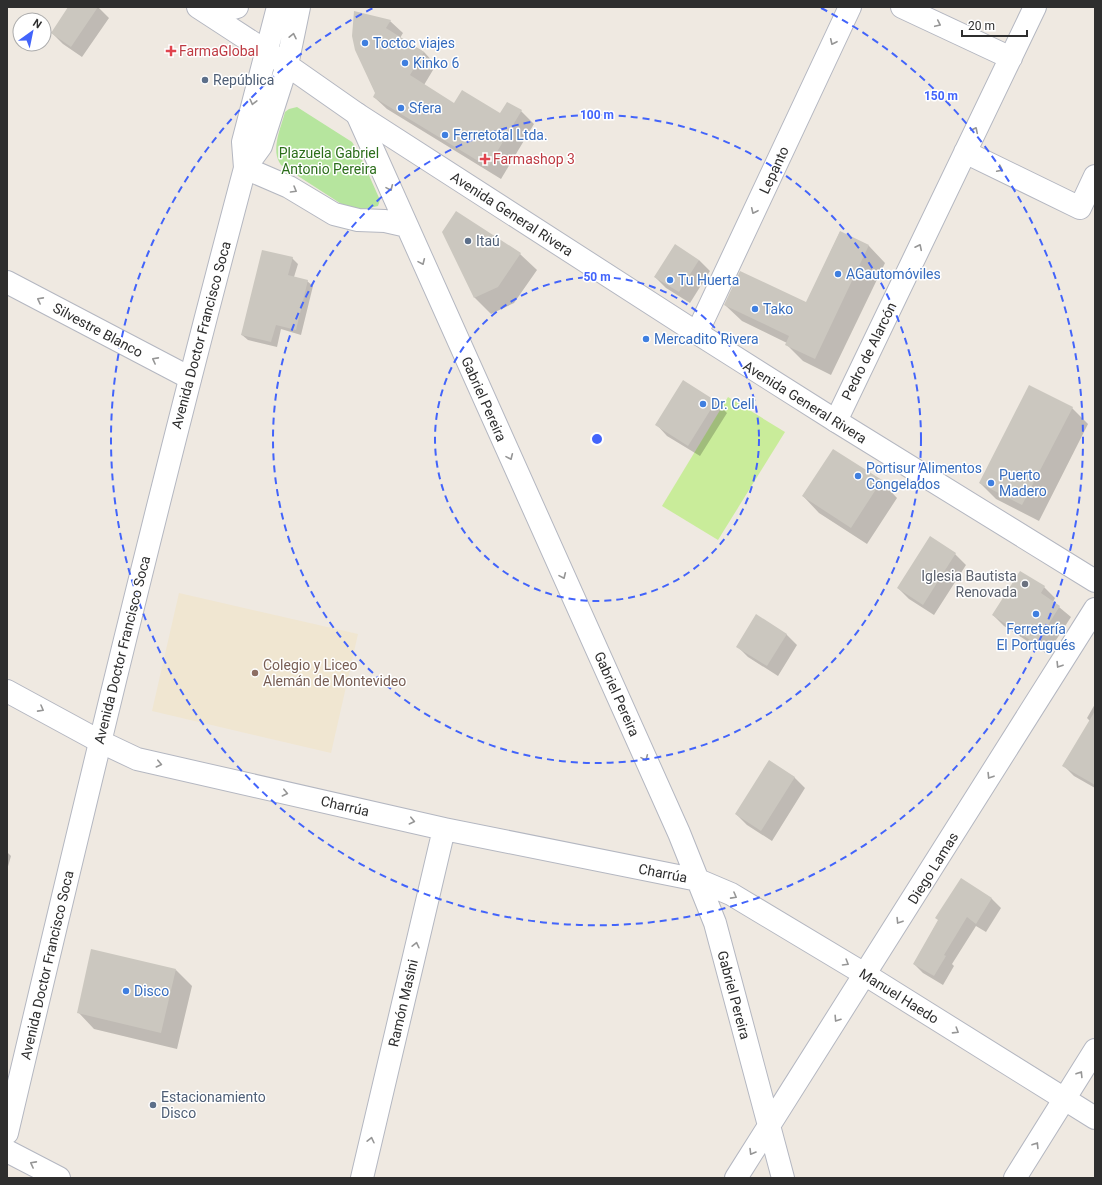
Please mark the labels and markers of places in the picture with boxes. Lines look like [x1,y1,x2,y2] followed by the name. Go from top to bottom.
[373,35,455,51] place label: Toctoc viajes
[360,38,370,48] marker: Toctoc viajes
[179,43,259,59] place label: FarmaGlobal
[166,46,176,56] marker: FarmaGlobal
[413,55,459,71] place label: Kinko 6
[400,58,410,68] marker: Kinko 6
[213,72,274,88] place label: República
[200,75,210,85] marker: República
[409,100,442,116] place label: Sfera
[396,103,406,113] marker: Sfera
[453,127,548,143] place label: Ferretotal Ltda.
[440,130,450,140] marker: Ferretotal Ltda.
[493,151,575,167] place label: Farmashop 3
[480,154,490,164] marker: Farmashop 3
[476,233,500,249] place label: Itaú
[463,236,473,246] marker: Itaú
[846,266,941,282] place label: AGautomóviles
[833,269,843,279] marker: AGautomóviles
[678,272,739,288] place label: Tu Huerta
[665,275,675,285] marker: Tu Huerta
[763,301,793,317] place label: Tako
[750,304,760,314] marker: Tako
[654,331,759,347] place label: Mercadito Rivera
[641,334,651,344] marker: Mercadito Rivera
[711,396,755,412] place label: Dr. Cell
[698,399,708,409] marker: Dr. Cell
[590,432,604,446] centre of rings
[866,460,982,492] place label: Portisur Alimentos Congelados
[999,467,1047,499] place label: Puerto Madero
[853,471,863,481] marker: Portisur Alimentos Congelados
[986,478,996,488] marker: Puerto Madero
[921,568,1017,600] place label: Iglesia Bautista Renovada
[1020,579,1030,589] marker: Iglesia Bautista Renovada
[1031,609,1041,619] marker: Ferretería El Portugués
[996,621,1076,653] place label: Ferretería El Portugués
[263,657,406,689] place label: Colegio y Liceo Alemán de Montevideo
[250,668,260,678] marker: Colegio y Liceo Alemán de Montevideo
[134,983,169,999] place label: Disco
[121,986,131,996] marker: Disco
[161,1089,266,1121] place label: Estacionamiento Disco
[148,1100,158,1110] marker: Estacionamiento Disco

